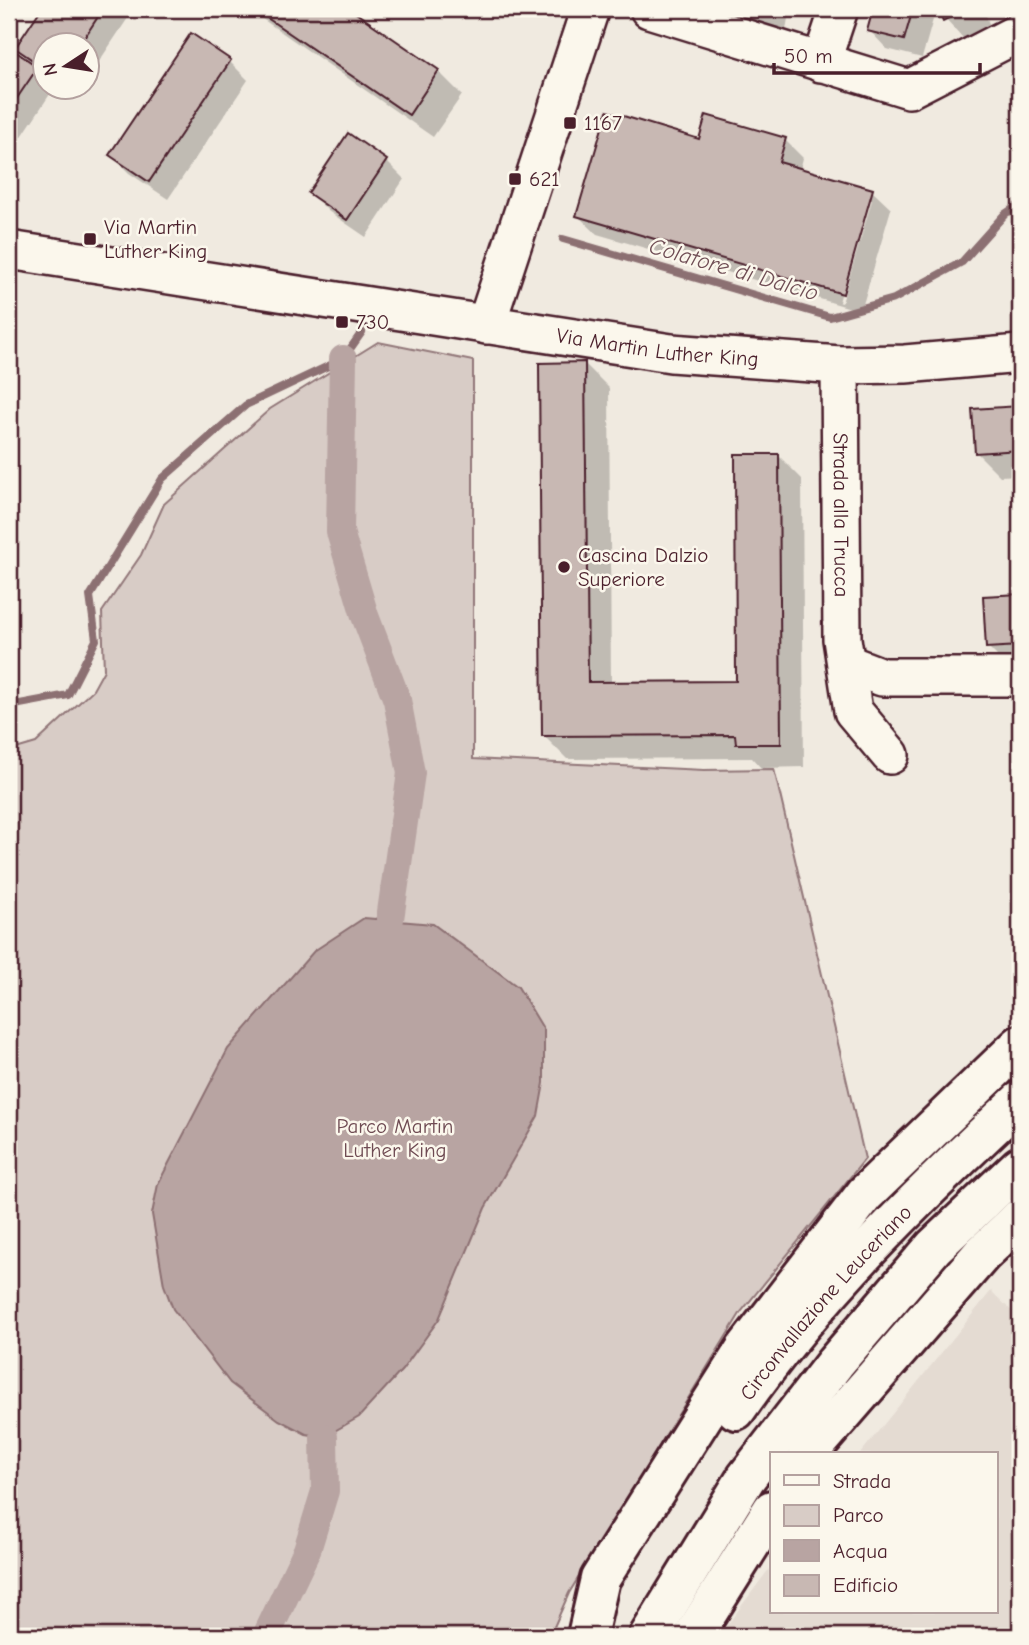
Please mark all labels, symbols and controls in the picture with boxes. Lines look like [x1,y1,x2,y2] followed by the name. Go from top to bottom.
[32,32,102,102] north arrow
[774,32,980,76] scale bar
[784,44,833,68] text: 50 m
[38,61,62,78] text: N
[584,111,622,135] place label: 1167
[562,115,578,131] marker: 1167
[529,167,560,191] place label: 621
[507,171,523,187] marker: 621
[104,215,207,263] place label: Via Martin Luther King
[82,231,98,247] marker: Via Martin Luther King
[646,232,822,307] water label: Colatore di Dalcio
[356,310,389,334] place label: 730
[334,314,350,330] marker: 730
[555,323,759,371] street label: Via Martin Luther King
[828,433,854,597] street label: Strada alla Trucca
[578,543,708,591] place label: Cascina Dalzio Superiore
[556,559,572,575] marker: Cascina Dalzio Superiore
[337,1114,453,1162] park label: Parco Martin Luther King
[735,1200,917,1405] street label: Circonvallazione Leuceriano
[770,1452,998,1614] legend
[833,1469,891,1493] text: Strada
[833,1503,884,1527] text: Parco
[833,1539,888,1563] text: Acqua
[833,1573,898,1597] text: Edificio

